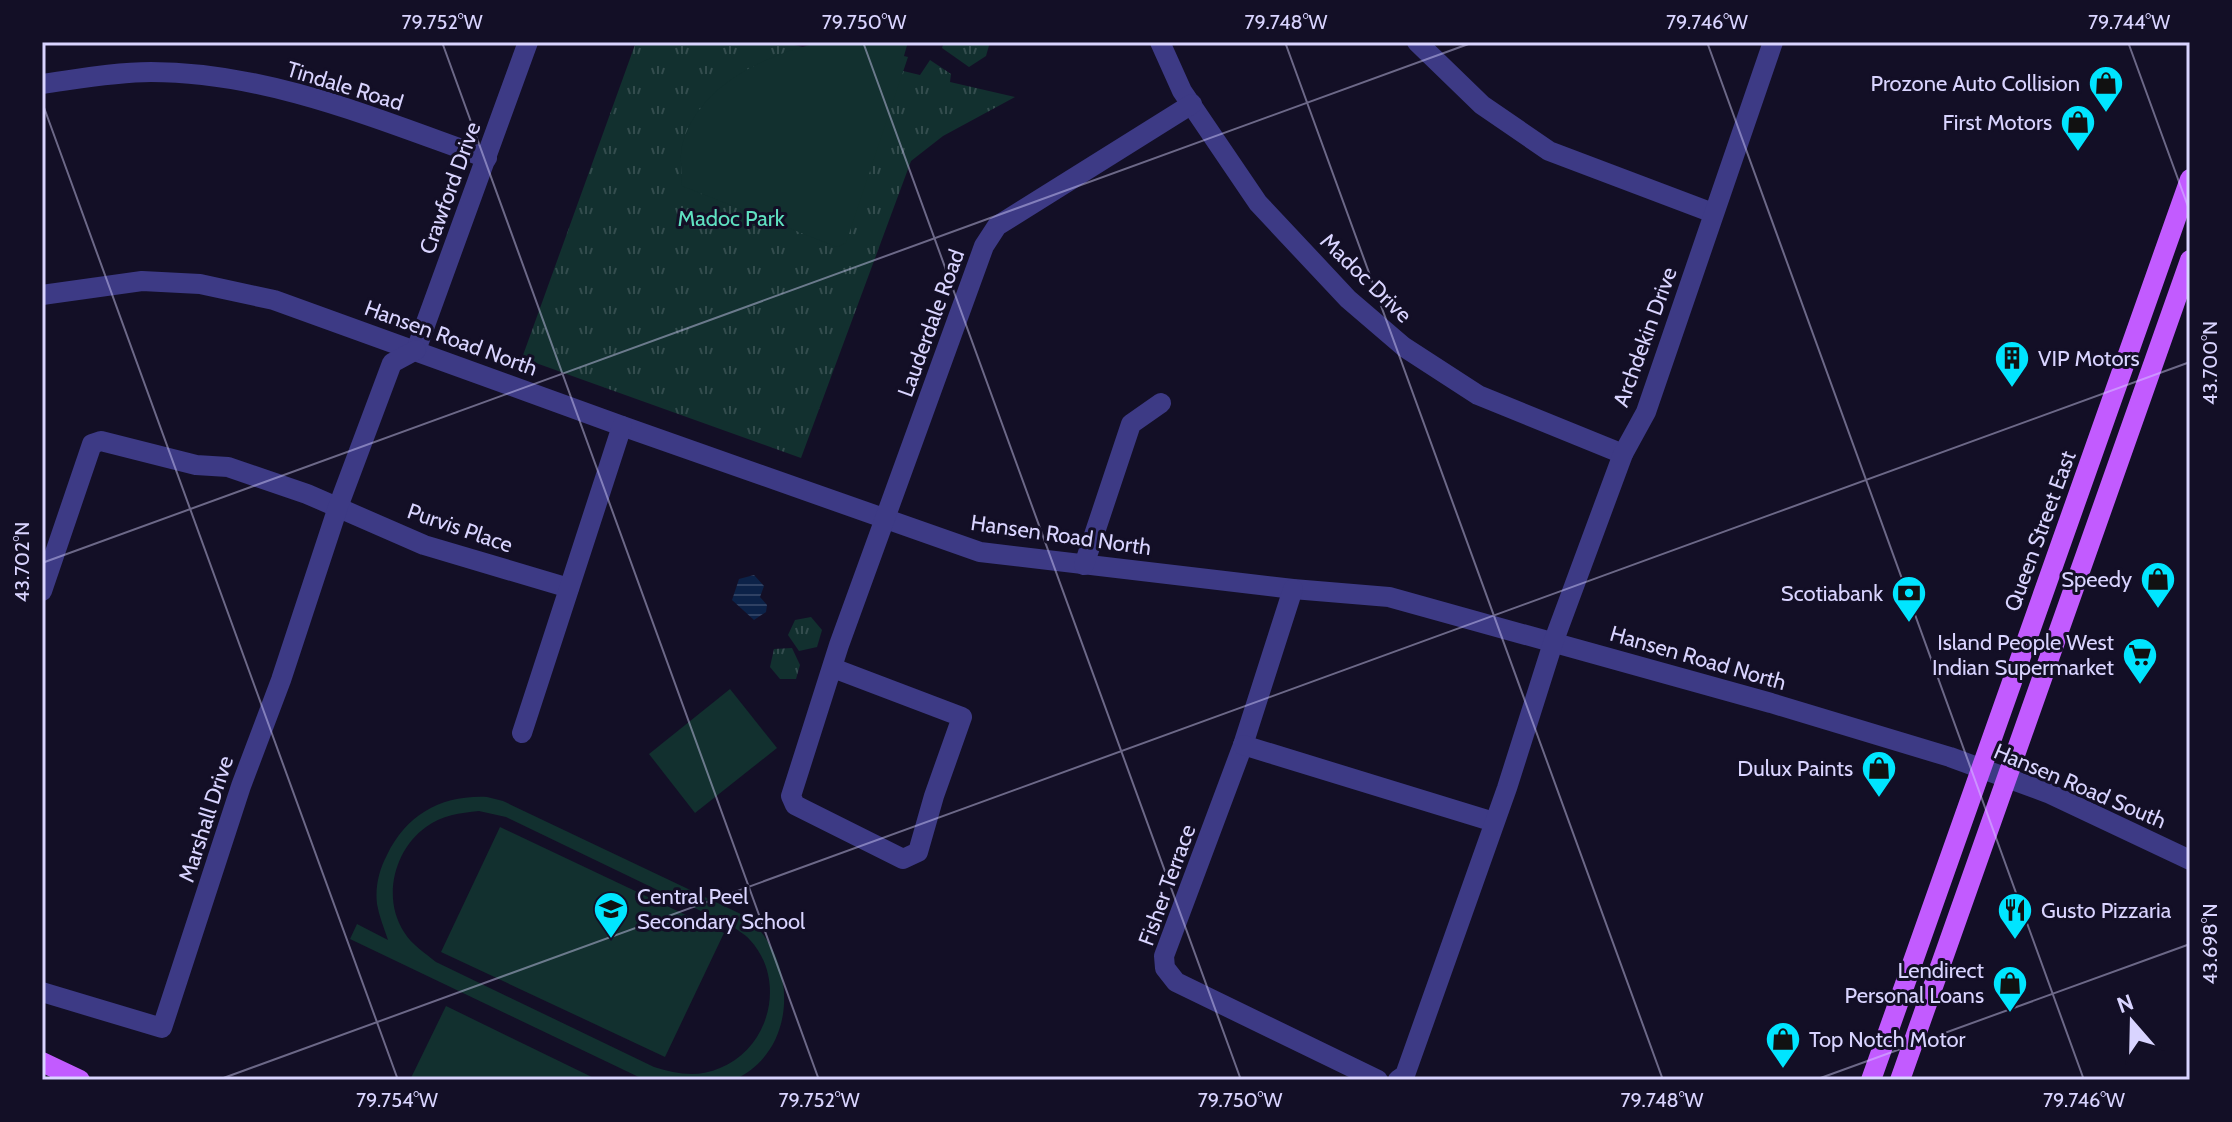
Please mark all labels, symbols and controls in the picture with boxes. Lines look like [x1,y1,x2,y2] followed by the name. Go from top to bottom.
[401,10,483,34] text: 79.752°W
[822,10,906,34] text: 79.750°W
[1245,10,1328,34] text: 79.748°W
[1666,10,1748,34] text: 79.746°W
[2088,10,2170,34] text: 79.744°W
[284,56,406,116] street label: Tindale Road
[2087,64,2125,114] shop icon: Prozone Auto Collision
[1871,70,2080,97] place label: Prozone Auto Collision
[2059,103,2097,153] shop icon: First Motors
[1943,109,2052,136] place label: First Motors
[414,118,486,258] street label: Crawford Drive
[677,205,785,232] park label: Madoc Park
[1315,228,1417,328] street label: Madoc Drive
[892,246,970,400] street label: Lauderdale Road
[1607,263,1683,411] street label: Archdekin Drive
[361,294,541,382] street label: Hansen Road North
[2198,321,2222,405] text: 43.700°N
[1993,339,2031,389] building icon: VIP Motors
[2038,345,2140,372] place label: VIP Motors
[1998,446,2082,615] street label: Queen Street East
[404,497,516,559] street label: Purvis Place
[969,509,1153,561] street label: Hansen Road North
[10,522,34,602] text: 43.702°N
[2139,560,2177,610] shop icon: Speedy
[2061,566,2132,593] place label: Speedy
[1890,574,1928,624] bank icon: Scotiabank
[1781,580,1883,607] place label: Scotiabank
[1607,620,1789,696] street label: Hansen Road North
[1932,629,2115,681] place label: Island People West Indian Supermarket
[2121,636,2159,686] supermarket icon: Island People West Indian Supermarket
[1990,738,2170,834] street label: Hansen Road South
[1860,749,1898,799] shop icon: Dulux Paints
[173,752,239,886] street label: Marshall Drive
[1737,755,1853,782] place label: Dulux Paints
[1133,821,1201,949] street label: Fisher Terrace
[637,883,806,935] place label: Central Peel Secondary School
[592,890,630,940] school or university icon: Central Peel Secondary School
[1996,891,2034,941] restaurant icon: Gusto Pizzaria
[2041,897,2172,924] place label: Gusto Pizzaria
[2198,903,2222,985] text: 43.698°N
[1844,957,1985,1009] place label: Lendirect Personal Loans
[1991,964,2029,1014] shop icon: Lendirect Personal Loans
[2092,982,2172,1062] north arrow
[2113,988,2137,1019] text: N
[1764,1020,1802,1070] shop icon: Top Notch Motor
[1809,1026,1966,1053] place label: Top Notch Motor
[356,1088,438,1112] text: 79.754°W
[778,1088,860,1112] text: 79.752°W
[1198,1088,1282,1112] text: 79.750°W
[1621,1088,1704,1112] text: 79.748°W
[2043,1088,2125,1112] text: 79.746°W

